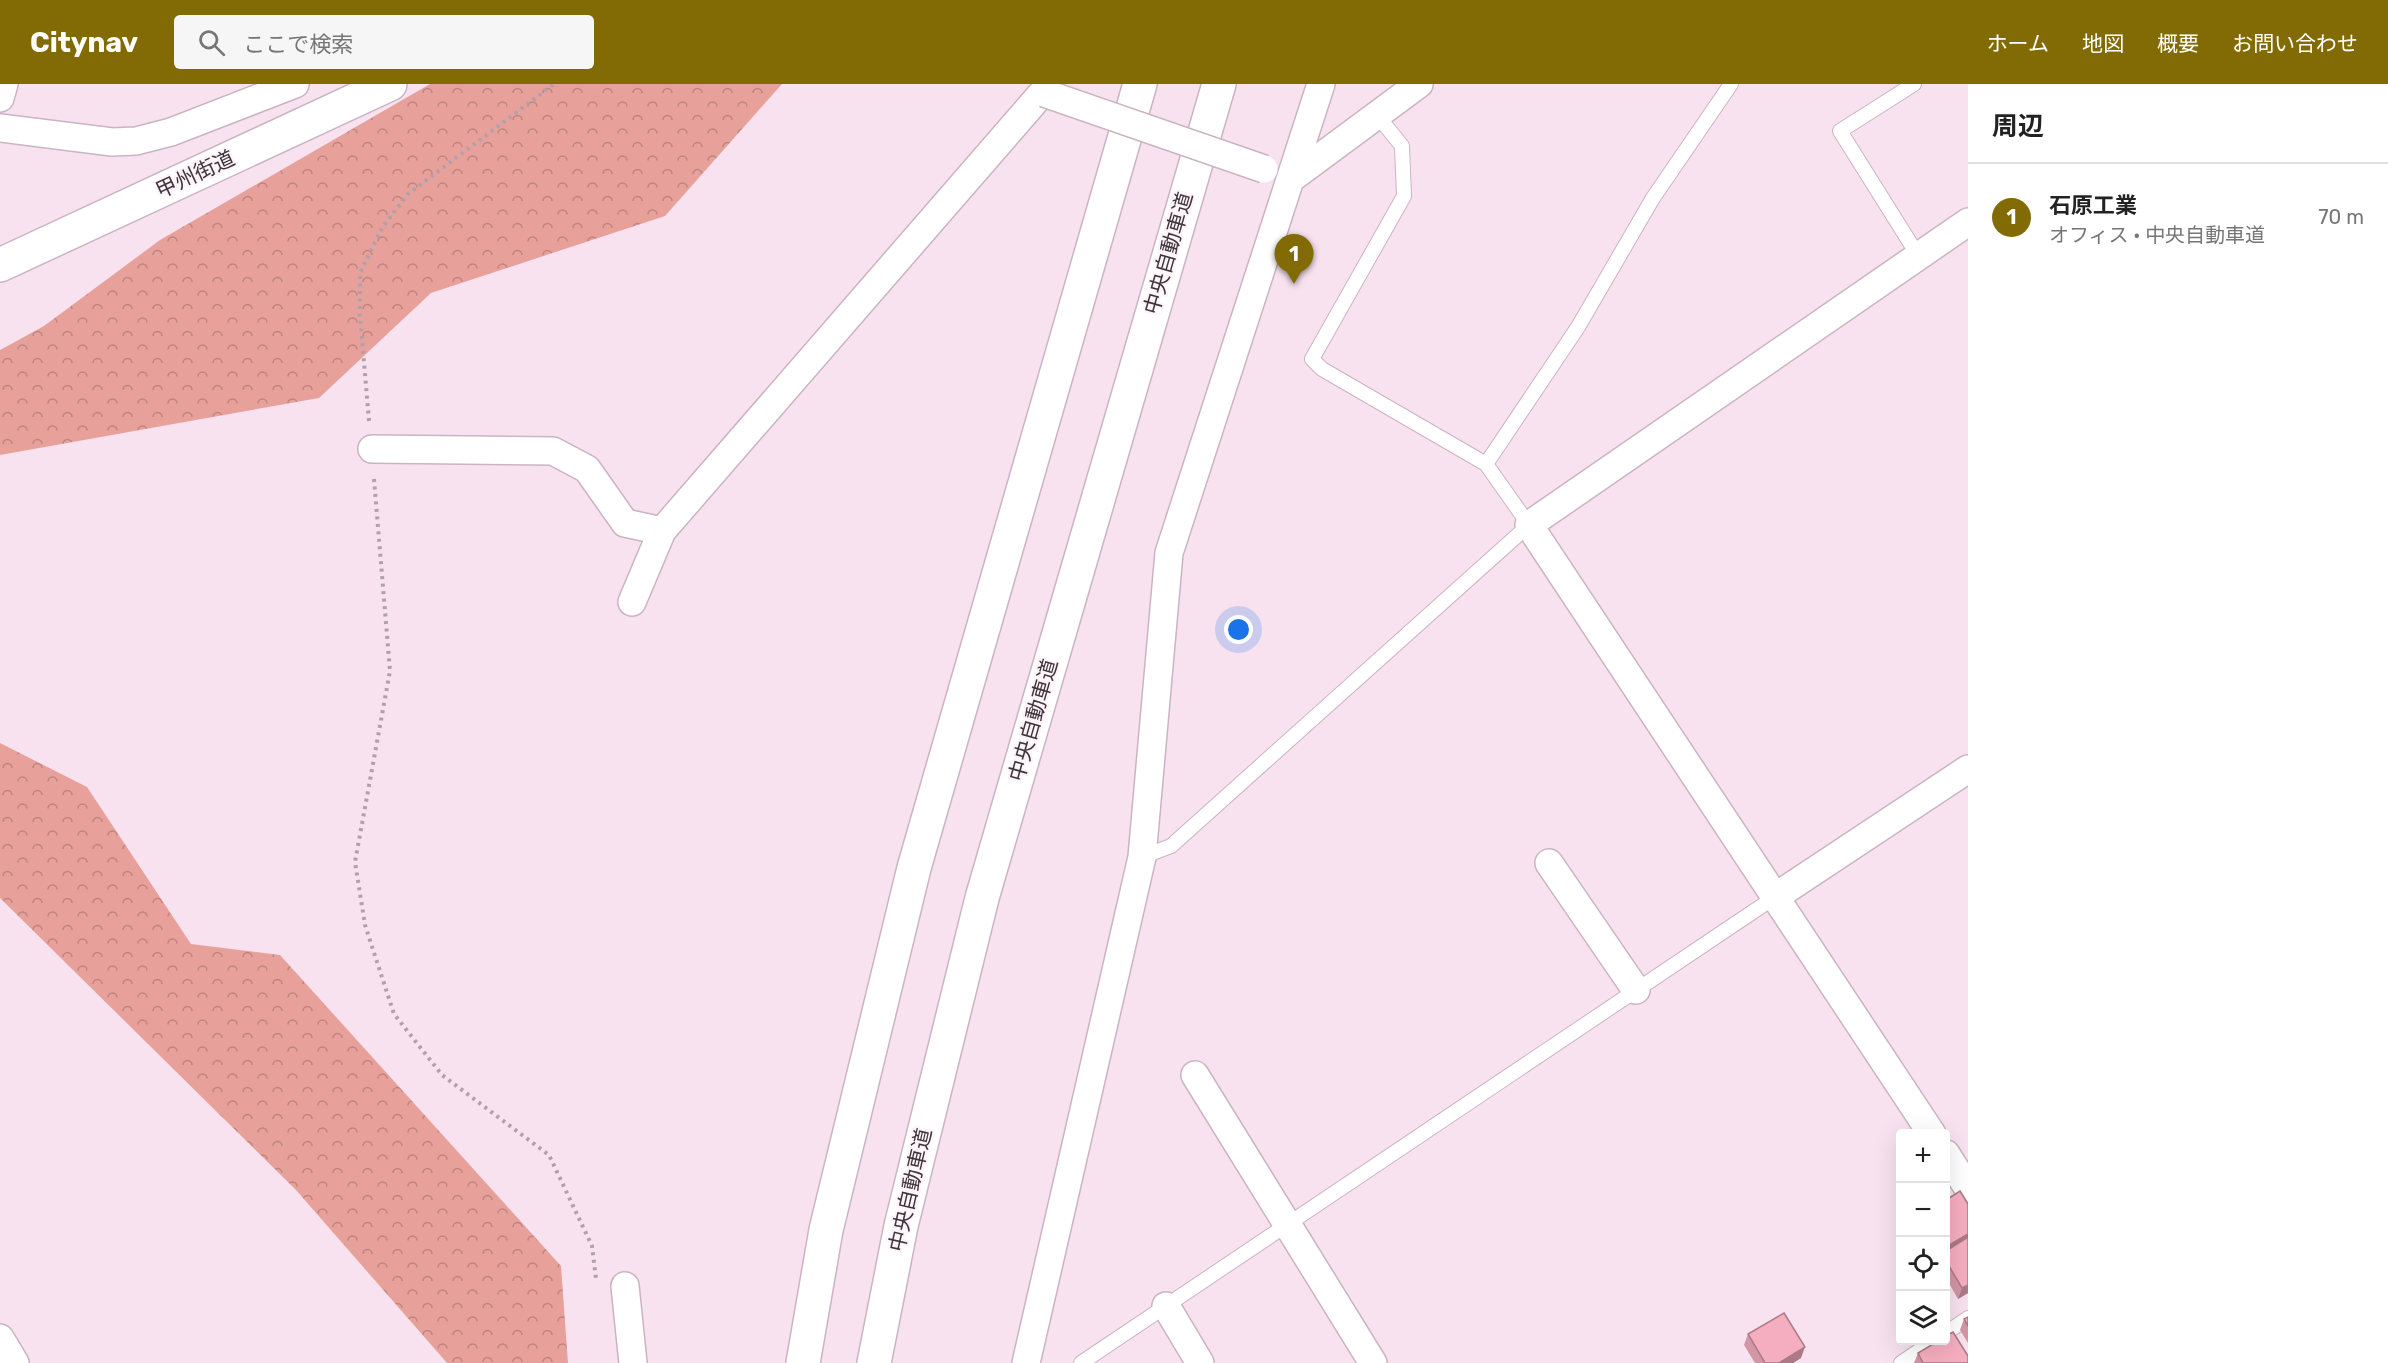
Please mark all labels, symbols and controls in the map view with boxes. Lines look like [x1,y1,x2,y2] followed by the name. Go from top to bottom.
[174,15,594,69] search box
[30,26,138,59] text: Citynav
[195,26,228,59] icon: search
[243,31,353,58] text: ここで検索
[1987,31,2049,56] text: ホーム
[2082,31,2124,56] text: 地図
[2157,31,2199,56] text: 概要
[2232,31,2358,56] text: お問い合わせ
[1992,111,2044,142] text: 周辺
[152,145,238,203] street label: 甲州街道
[1139,189,1197,317] street label: 中央自動車道
[2049,192,2137,219] text: 石原工業
[2007,205,2016,229] text: 1
[2318,205,2364,229] text: 70 m
[2049,223,2265,247] text: オフィス · 中央自動車道
[1274,234,1314,284] pin: 1
[1224,615,1253,644] your location
[1004,656,1062,784] street label: 中央自動車道
[884,1126,936,1254] street label: 中央自動車道
[1896,1129,1950,1345] map controls
[1896,1129,1950,1183] button: +
[1896,1183,1950,1237] button: −
[1896,1237,1950,1291] button: locate
[1896,1291,1950,1345] button: layers

